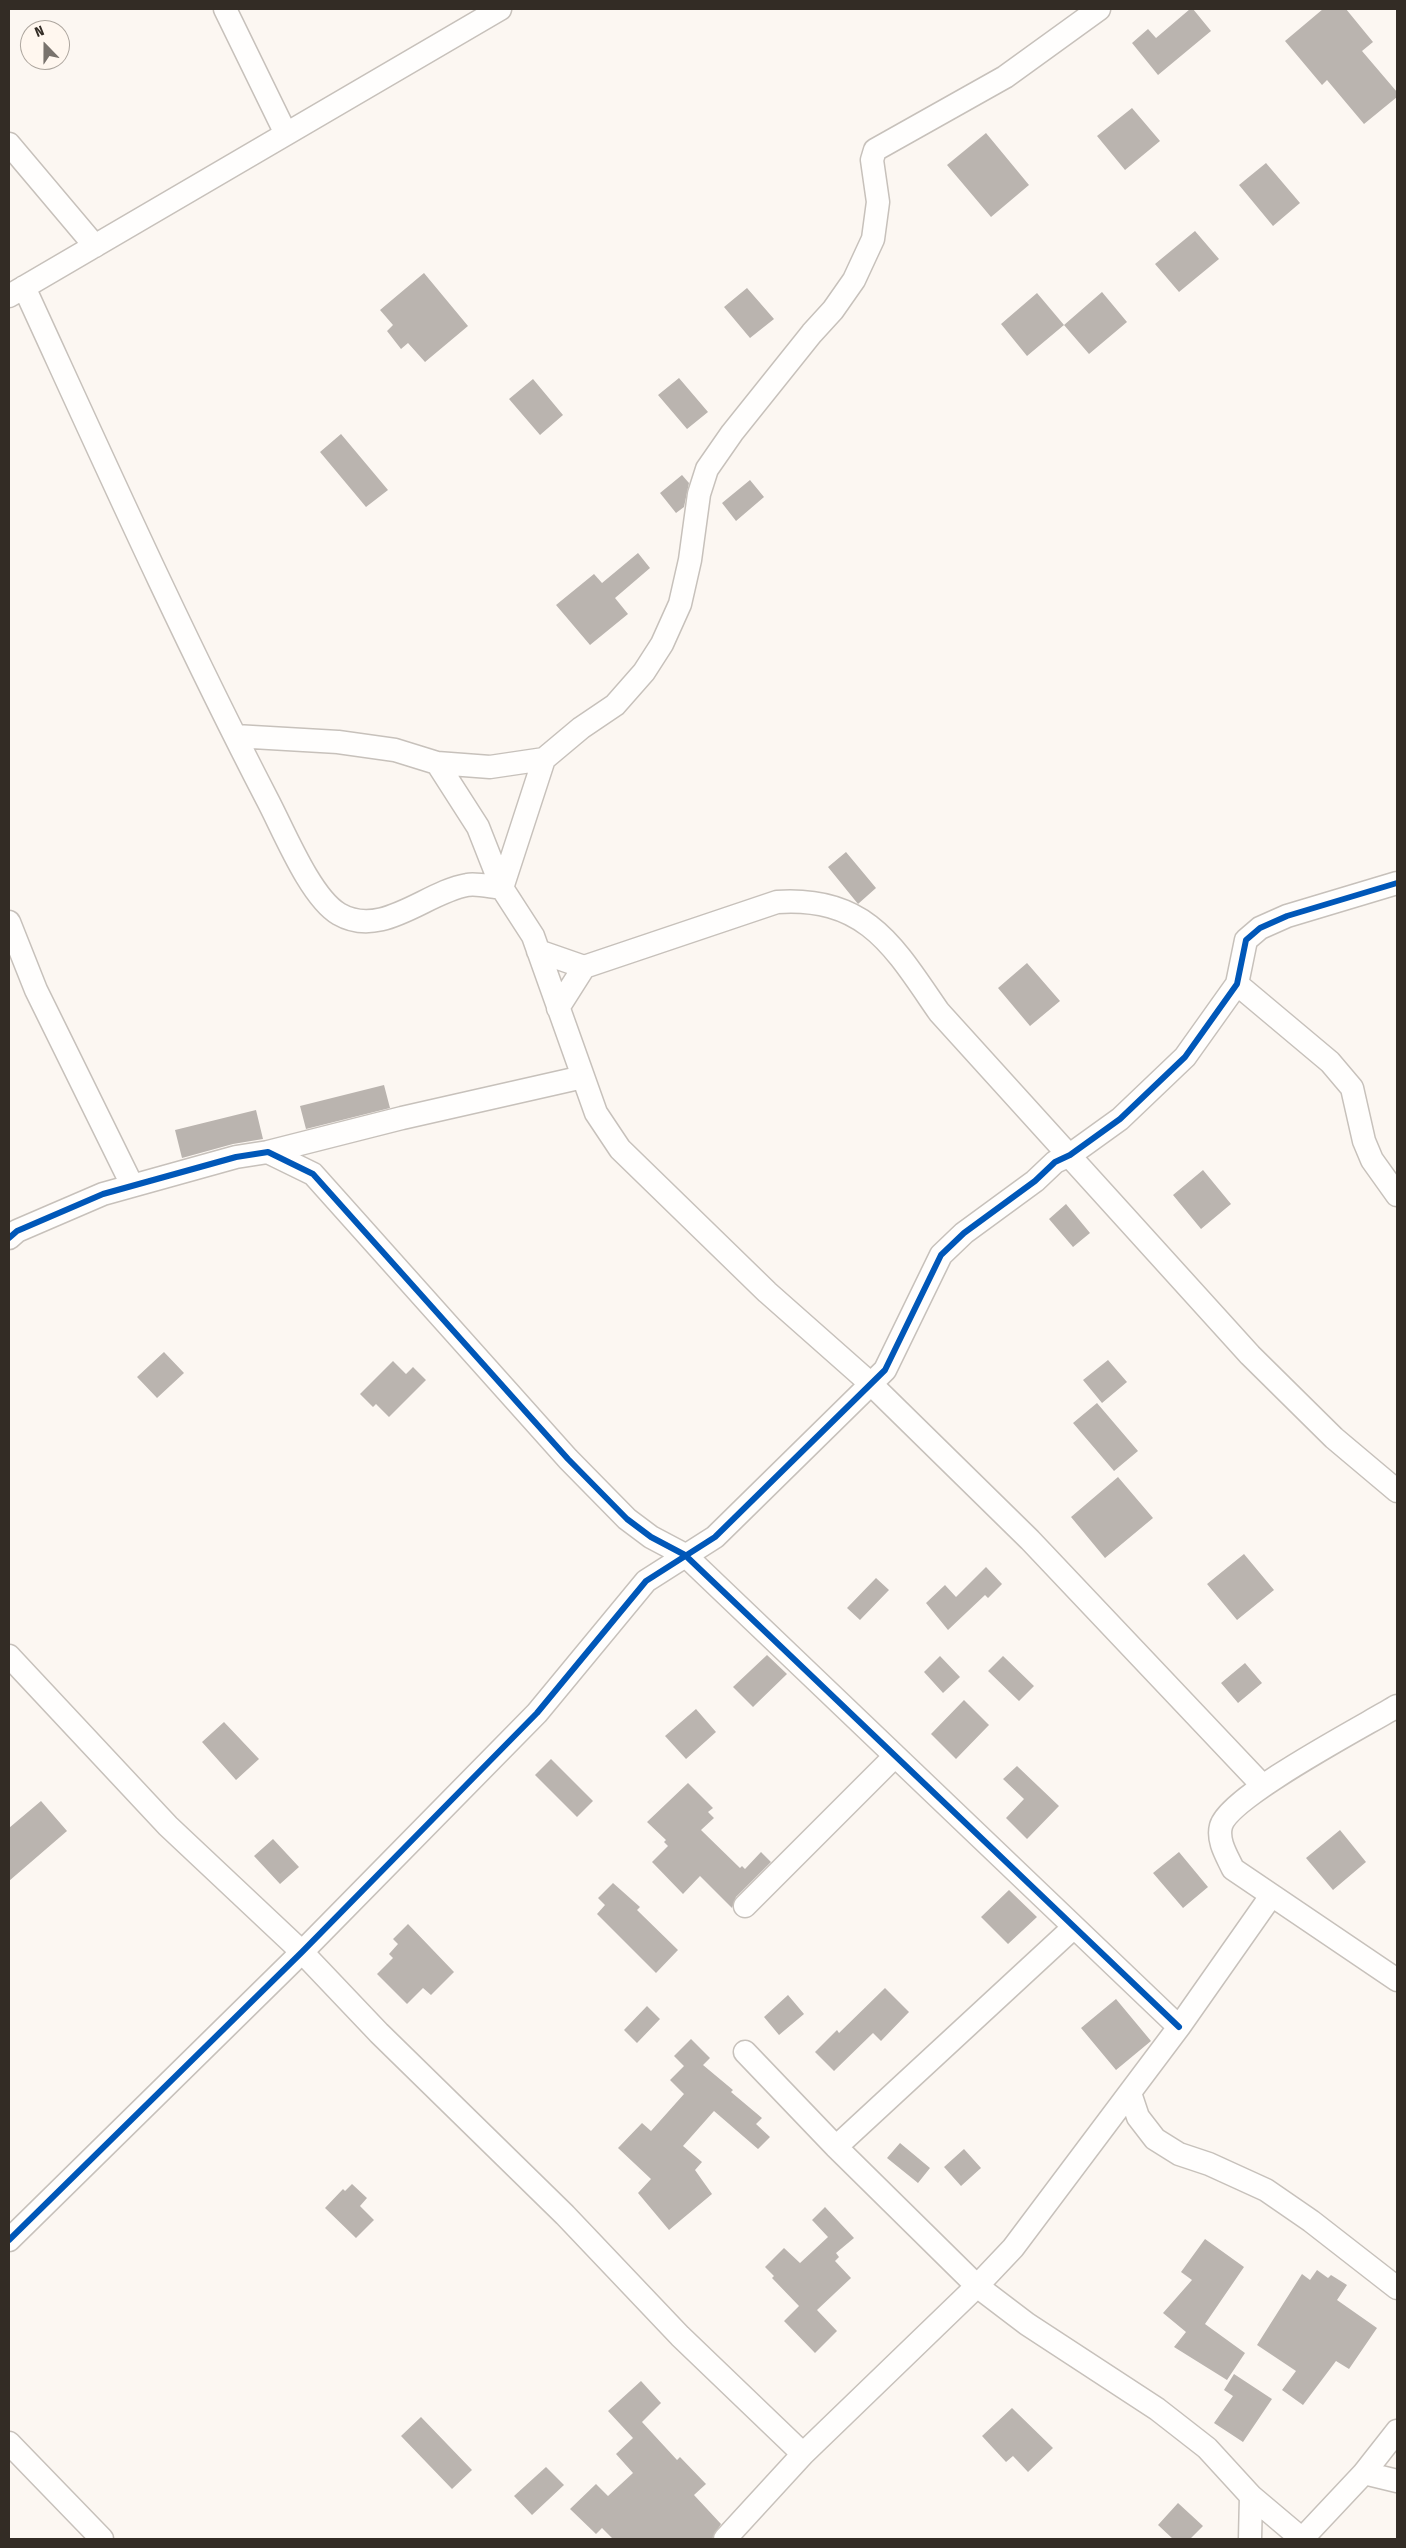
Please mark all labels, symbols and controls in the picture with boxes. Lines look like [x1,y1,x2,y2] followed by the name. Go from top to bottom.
[20,20,70,70] north arrow
[32,22,47,41] text: N

